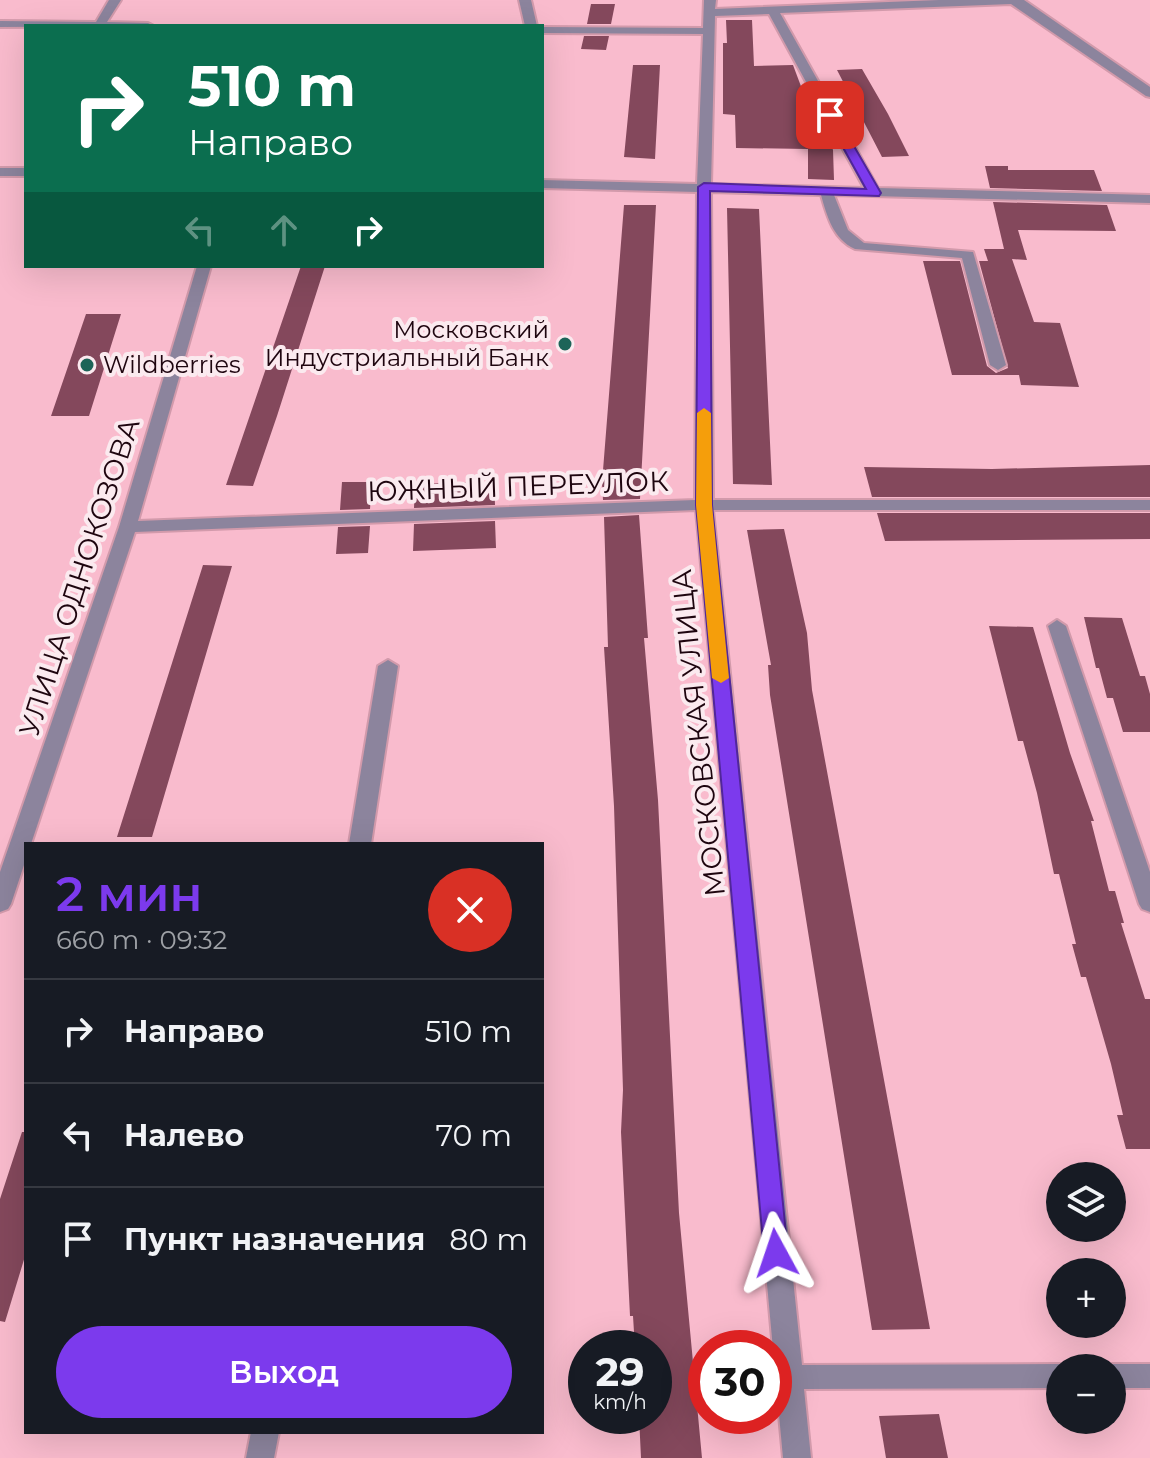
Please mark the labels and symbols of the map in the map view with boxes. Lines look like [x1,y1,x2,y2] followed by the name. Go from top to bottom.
[796,81,864,149] pin
[265,315,549,372] place label: Московский Индустриальный Банк
[556,335,574,353] marker: Московский Индустриальный Банк
[103,350,241,379] place label: Wildberries
[78,356,96,374] marker: Wildberries
[11,414,147,740] street label: УЛИЦА ОДНОКОЗОВА
[367,464,670,508] street label: ЮЖНЫЙ ПЕРЕУЛОК
[664,568,732,898] street label: МОСКОВСКАЯ УЛИЦА
[734,1211,818,1295] position arrow
[688,1330,792,1434] speed limit sign: 30

